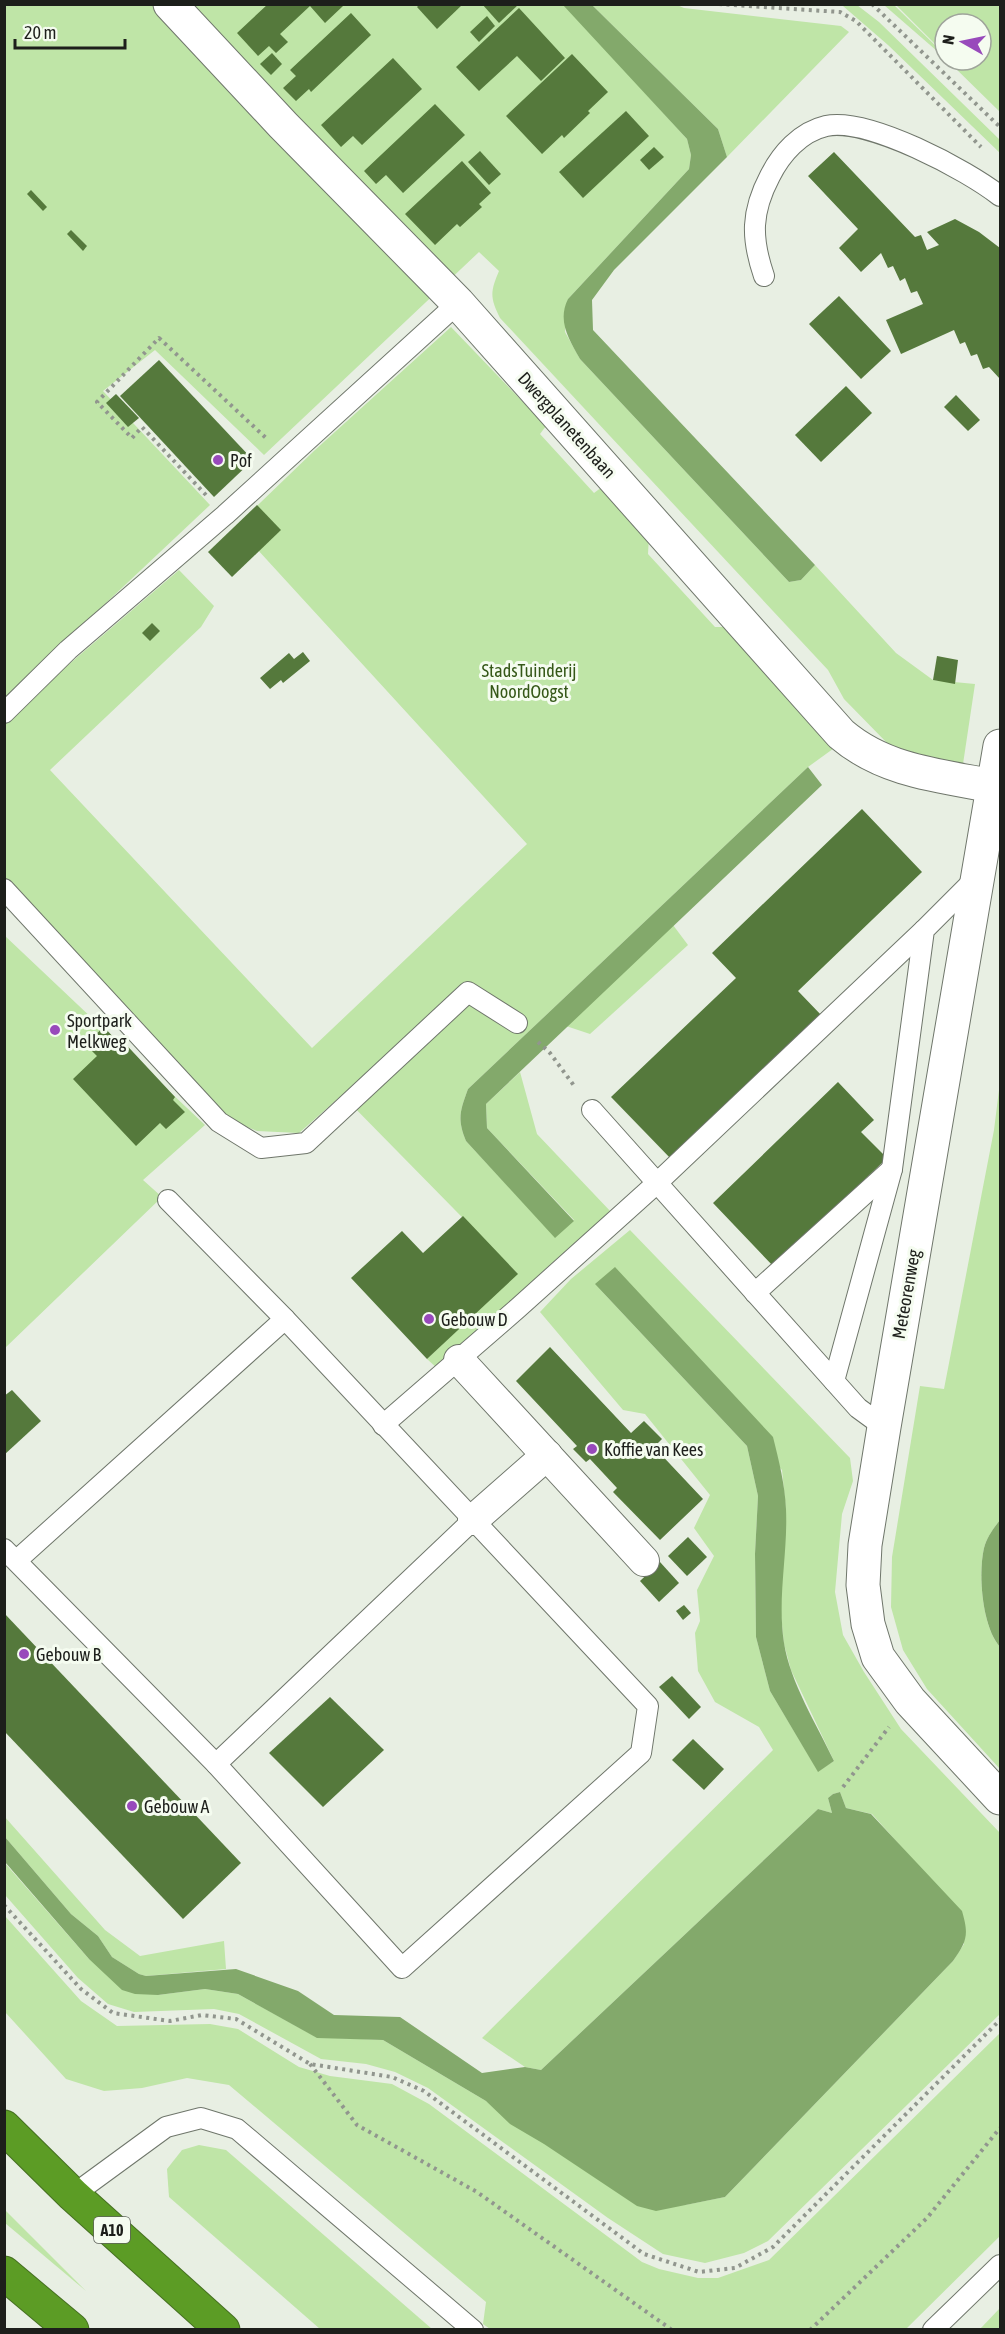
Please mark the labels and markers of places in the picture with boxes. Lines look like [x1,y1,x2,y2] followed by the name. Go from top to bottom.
[230,450,252,471] place label: Pof
[211,453,225,467] marker: Pof
[67,1010,132,1052] place label: Sportpark Melkweg
[48,1023,62,1037] marker: Sportpark Melkweg
[441,1309,508,1330] place label: Gebouw D
[422,1312,436,1326] marker: Gebouw D
[604,1439,703,1460] place label: Koffie van Kees
[585,1442,599,1456] marker: Koffie van Kees
[36,1644,102,1665] place label: Gebouw B
[17,1647,31,1661] marker: Gebouw B
[144,1796,210,1817] place label: Gebouw A
[125,1799,139,1813] marker: Gebouw A

